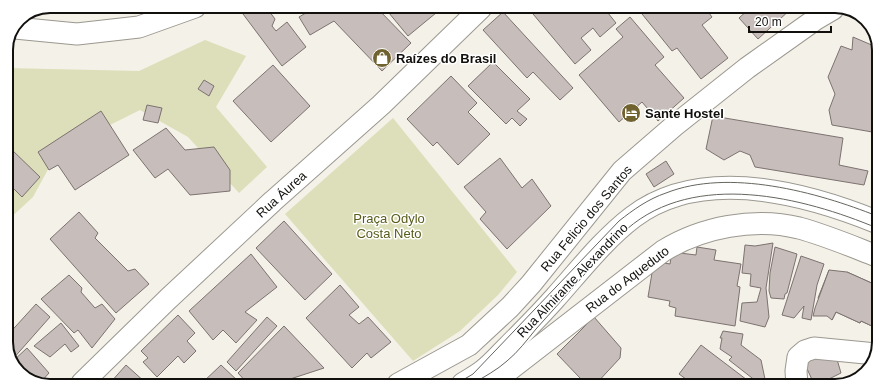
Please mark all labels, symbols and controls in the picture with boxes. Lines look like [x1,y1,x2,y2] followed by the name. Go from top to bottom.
[749,8,831,34] scale bar
[755,15,782,29] text: 20 m
[371,47,393,69] shop icon: Raízes do Brasil
[396,51,496,66] place label: Raízes do Brasil
[620,102,642,124] hotel icon: Sante Hostel
[645,106,724,121] place label: Sante Hostel
[538,162,635,274] street label: Rua Felicio dos Santos
[253,167,310,221] street label: Rua Áurea
[353,211,425,241] park label: Praça Odylo Costa Neto
[514,220,631,341] street label: Rua Almirante Alexandrino
[583,243,672,316] street label: Rua do Aqueduto

